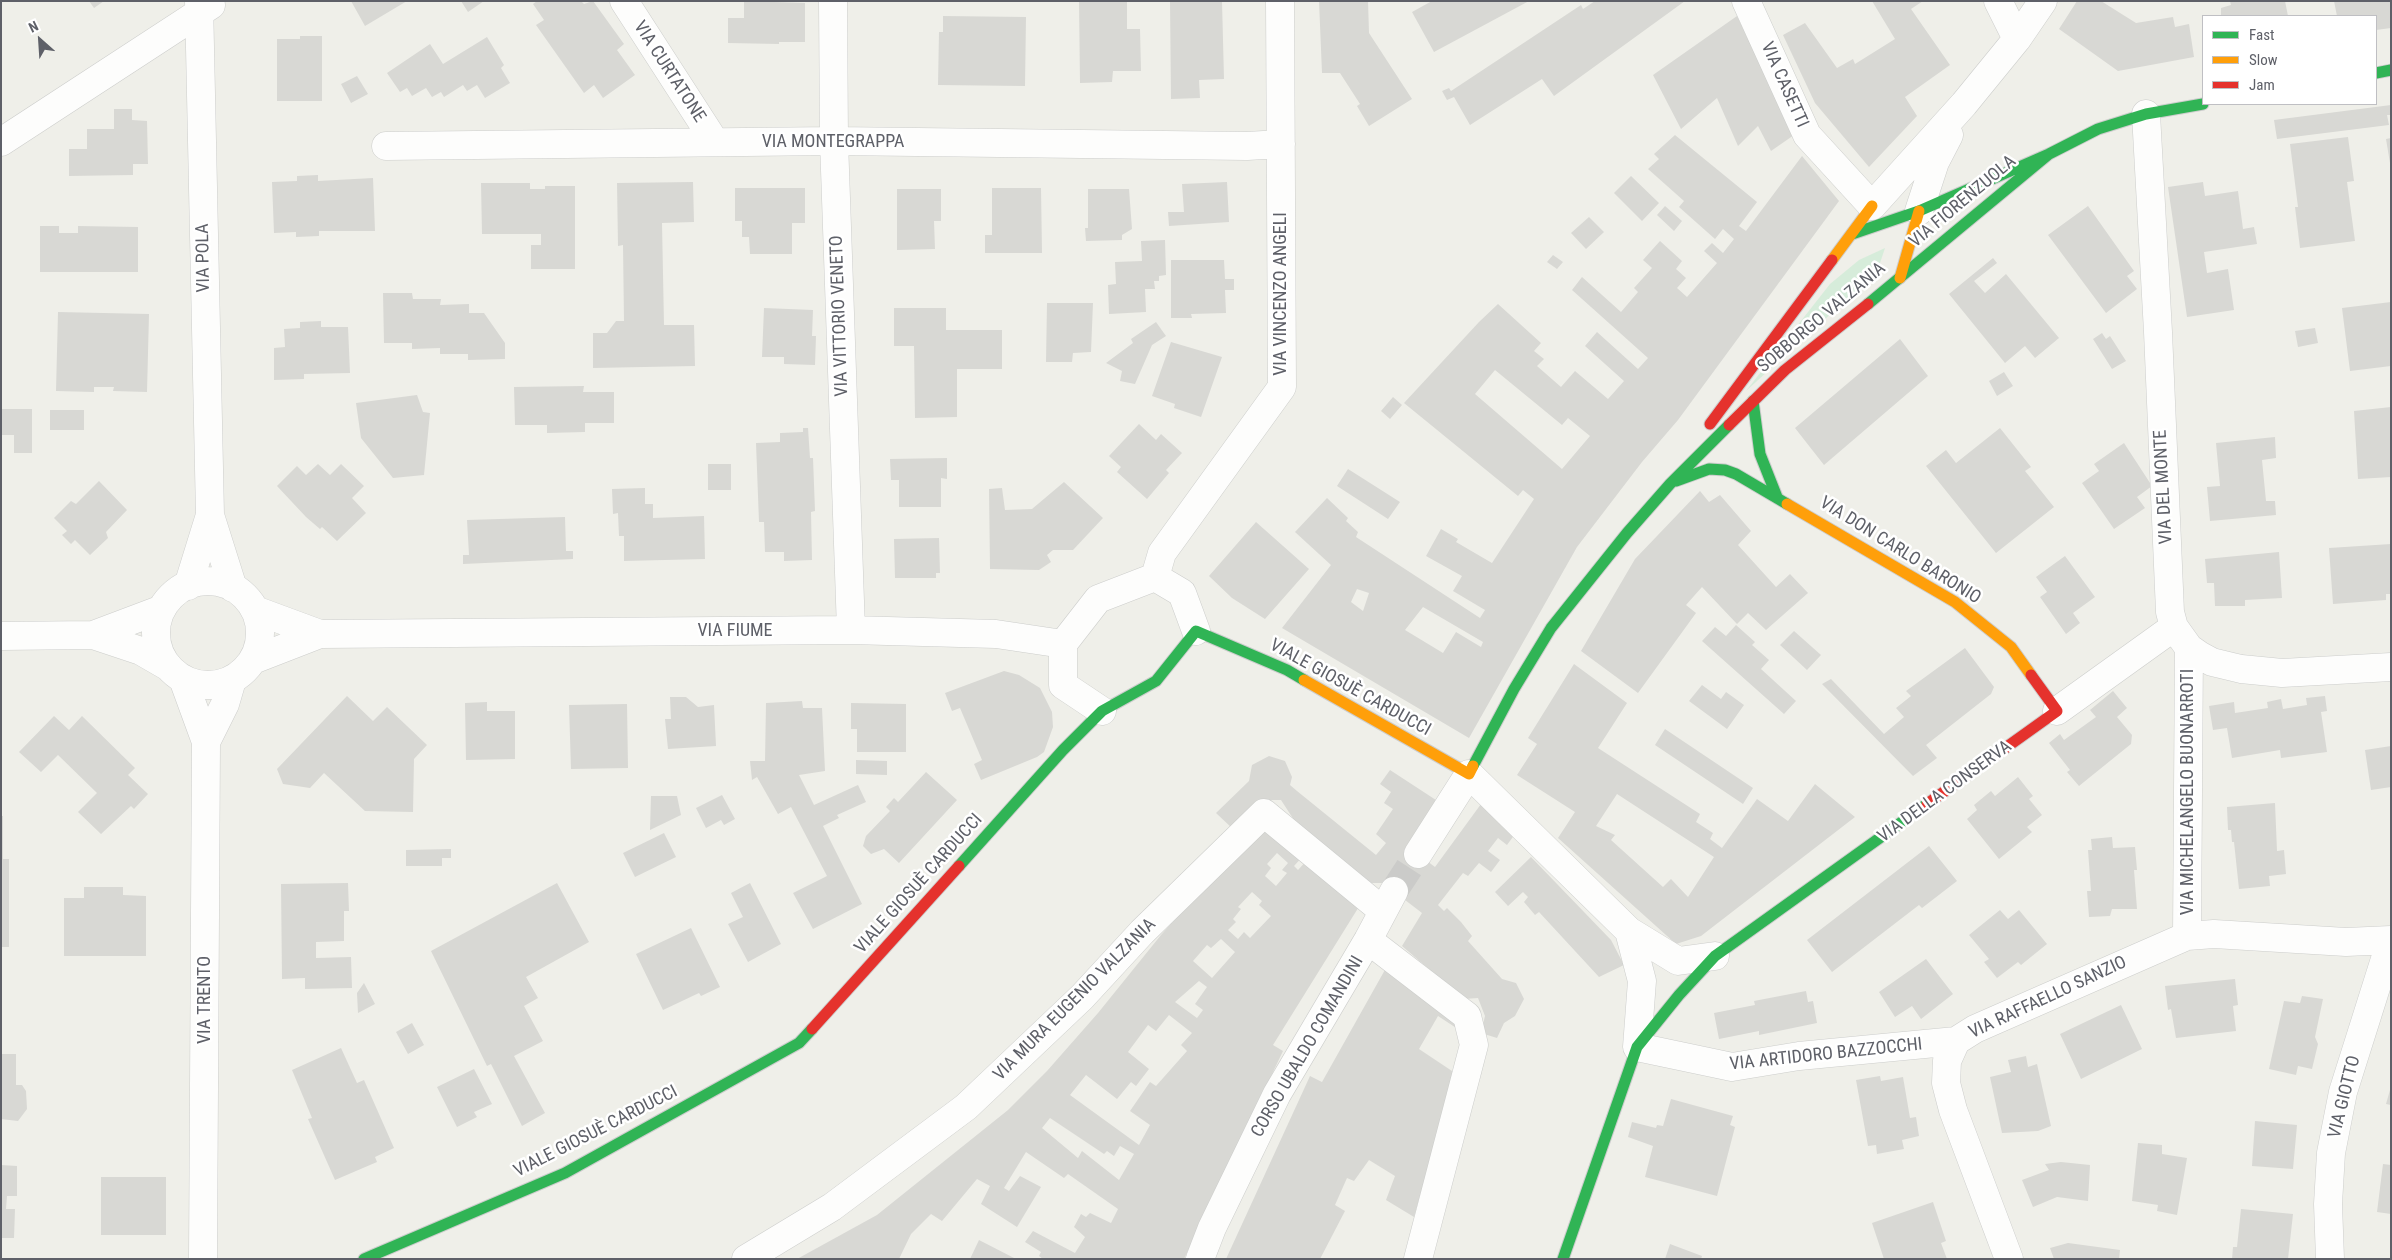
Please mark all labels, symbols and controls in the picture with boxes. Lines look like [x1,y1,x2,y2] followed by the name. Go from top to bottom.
[15,15,65,65] north arrow
[2202,15,2377,105] legend
[26,17,41,36] text: N
[628,17,710,127] street label: VIA CURTATONE
[2249,26,2274,44] text: Fast
[1755,39,1813,131] street label: VIA CASETTI
[2249,51,2278,69] text: Slow
[2249,76,2275,94] text: Jam
[762,131,904,153] street label: VIA MONTEGRAPPA
[1905,151,2021,253] street label: VIA FIORENZUOLA
[1270,212,1292,376] street label: VIA VINCENZO ANGELI
[193,223,215,293] street label: VIA POLA
[826,235,854,397] street label: VIA VITTORIO VENETO
[1754,258,1890,378] street label: SOBBORGO VALZANIA
[2150,429,2178,545] street label: VIA DEL MONTE
[1816,493,1984,609] street label: VIA DON CARLO BARONIO
[697,620,773,642] street label: VIA FIUME
[1266,635,1434,741] street label: VIALE GIOSUÈ CARDUCCI
[2177,669,2199,915] street label: VIA MICHELANGELO BUONARROTI
[1874,736,2016,848] street label: VIA DELLA CONSERVA
[851,810,987,958] street label: VIALE GIOSUÈ CARDUCCI
[989,914,1161,1086] street label: VIA MURA EUGENIO VALZANIA
[1966,952,2130,1044] street label: VIA RAFFAELLO SANZIO
[1247,953,1369,1141] street label: CORSO UBALDO COMANDINI
[194,956,216,1044] street label: VIA TRENTO
[1729,1034,1923,1076] street label: VIA ARTIDORO BAZZOCCHI
[2324,1053,2366,1141] street label: VIA GIOTTO
[511,1081,681,1183] street label: VIALE GIOSUÈ CARDUCCI

